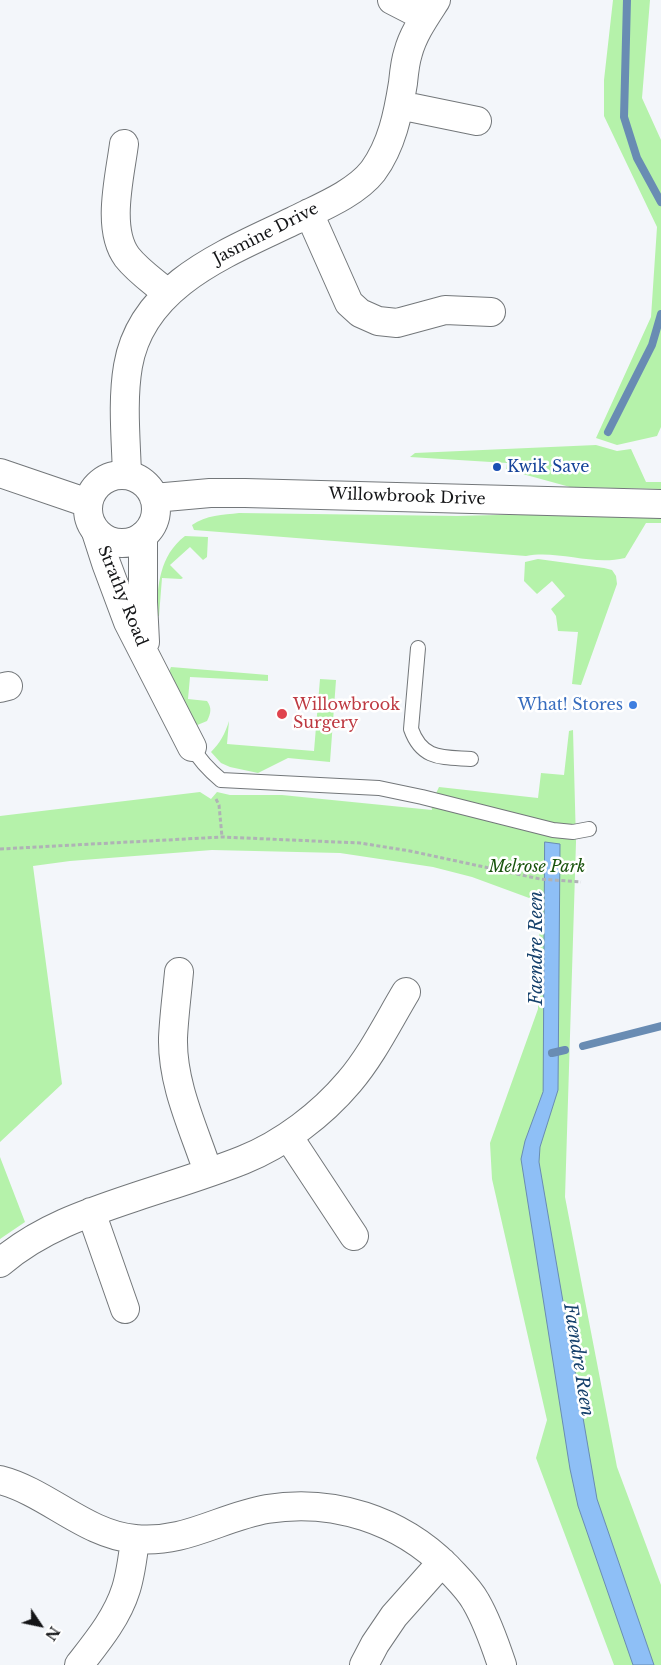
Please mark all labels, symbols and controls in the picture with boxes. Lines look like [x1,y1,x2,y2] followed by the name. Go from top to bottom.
[210,199,322,269] street label: Jasmine Drive
[507,457,589,477] place label: Kwik Save
[491,461,503,473] marker: Kwik Save
[328,485,486,509] street label: Willowbrook Drive
[93,543,151,649] street label: Strathy Road
[293,695,400,733] place label: Willowbrook Surgery
[518,695,623,715] place label: What! Stores
[627,699,639,711] marker: What! Stores
[275,707,289,721] marker: Willowbrook Surgery
[489,857,585,877] park label: Melrose Park
[526,891,548,1005] water label: Faendre Reen
[558,1302,598,1418] water label: Faendre Reen
[15,1600,65,1650] north arrow
[41,1623,64,1644] text: N

